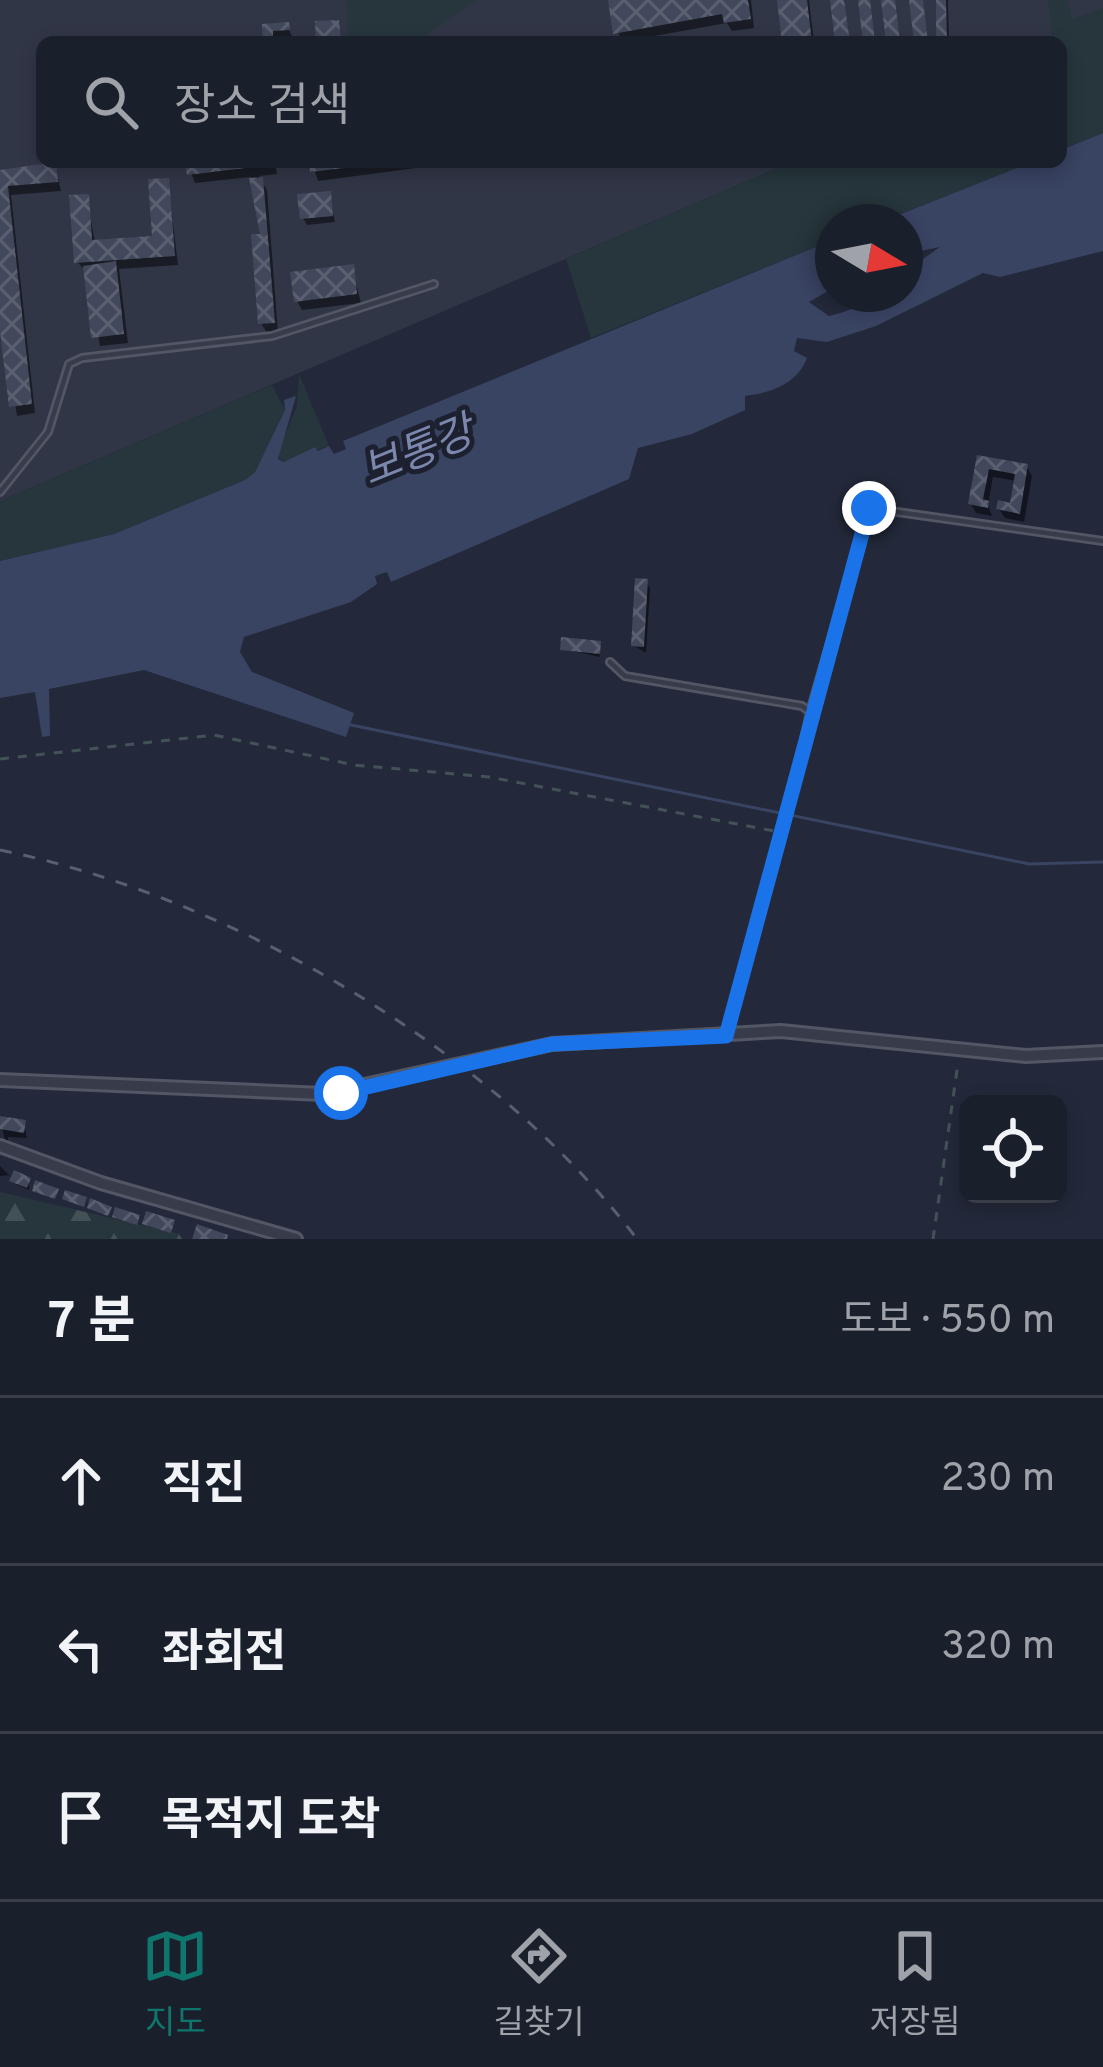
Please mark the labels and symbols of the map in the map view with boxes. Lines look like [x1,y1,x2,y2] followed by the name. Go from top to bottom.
[815,204,923,312] north arrow
[355,406,487,500] water label: 보통강
[842,481,896,535] route end
[314,1066,368,1120] route start

